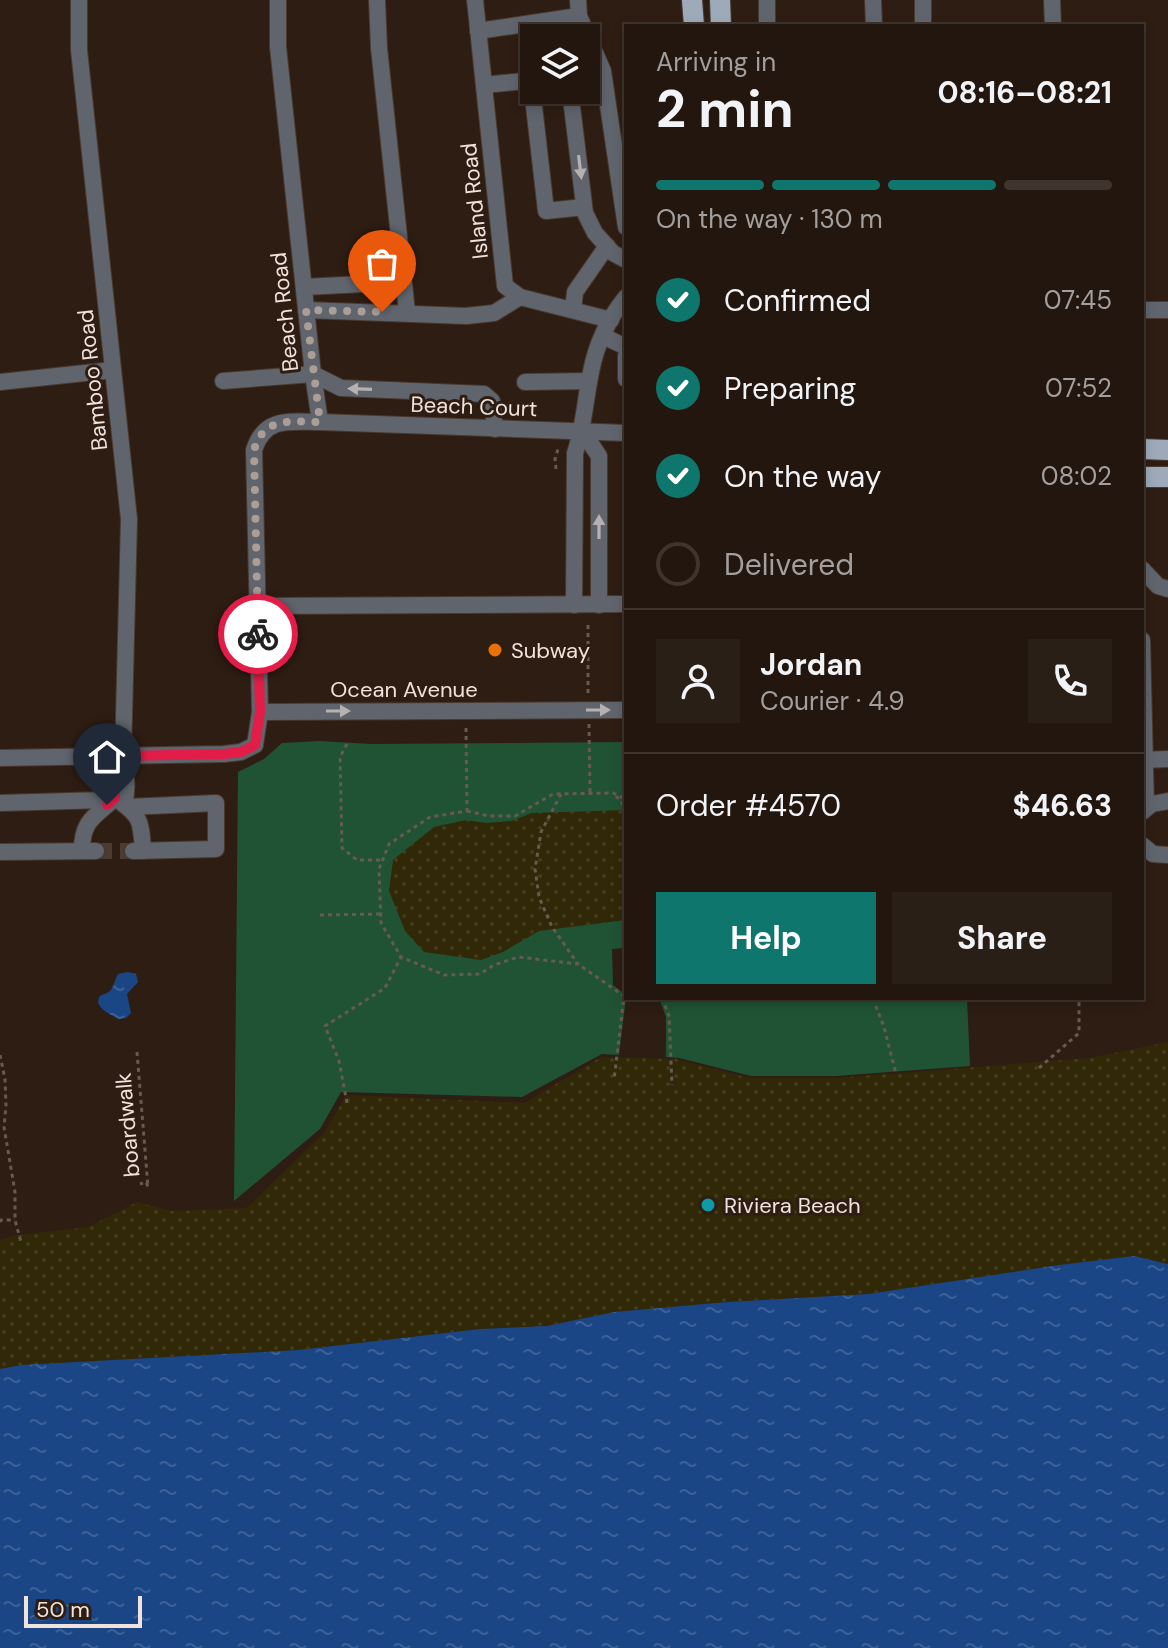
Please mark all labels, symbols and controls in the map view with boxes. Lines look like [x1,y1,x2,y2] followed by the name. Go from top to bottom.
[520,24,600,104] map controls
[520,24,600,104] button: layers
[656,45,776,79] text: Arriving in
[937,73,1112,112] text: 08:16–08:21
[656,75,794,143] text: 2 min
[454,141,495,260] street label: Island Road
[573,155,586,180] one-way arrow
[656,202,883,236] text: On the way · 130 m
[348,230,416,312] pin
[360,242,404,286] icon: bag
[264,251,305,373] street label: Beach Road
[656,278,700,322] icon: check
[724,281,871,320] text: Confirmed
[1044,283,1112,317] text: 07:45
[71,308,114,452] street label: Bamboo Road
[656,366,700,410] icon: check
[724,369,856,408] text: Preparing
[1045,371,1112,405] text: 07:52
[347,382,372,395] one-way arrow
[410,390,538,423] street label: Beach Court
[656,454,700,498] icon: check
[724,457,881,496] text: On the way
[1041,459,1112,493] text: 08:02
[593,514,605,539] one-way arrow
[724,545,854,584] text: Delivered
[218,594,298,674] courier
[236,612,280,656] icon: bike
[511,636,590,665] place label: Subway
[656,639,740,723] button: person
[1028,639,1112,723] button: phone
[486,641,504,659] marker: Subway
[760,645,862,684] text: Jordan
[330,675,478,704] street label: Ocean Avenue
[760,684,905,718] text: Courier · 4.9
[586,704,611,716] one-way arrow
[326,705,351,717] one-way arrow
[73,723,141,805] pin
[85,735,129,779] icon: home
[656,786,841,825] text: Order #4570
[1013,786,1112,825] text: $46.63
[656,892,876,984] button: Help
[892,892,1112,984] button: Share
[108,1072,147,1178] street label: boardwalk
[724,1191,861,1220] place label: Riviera Beach
[699,1196,717,1214] marker: Riviera Beach
[24,1592,142,1628] scale bar
[36,1595,90,1624] text: 50 m

